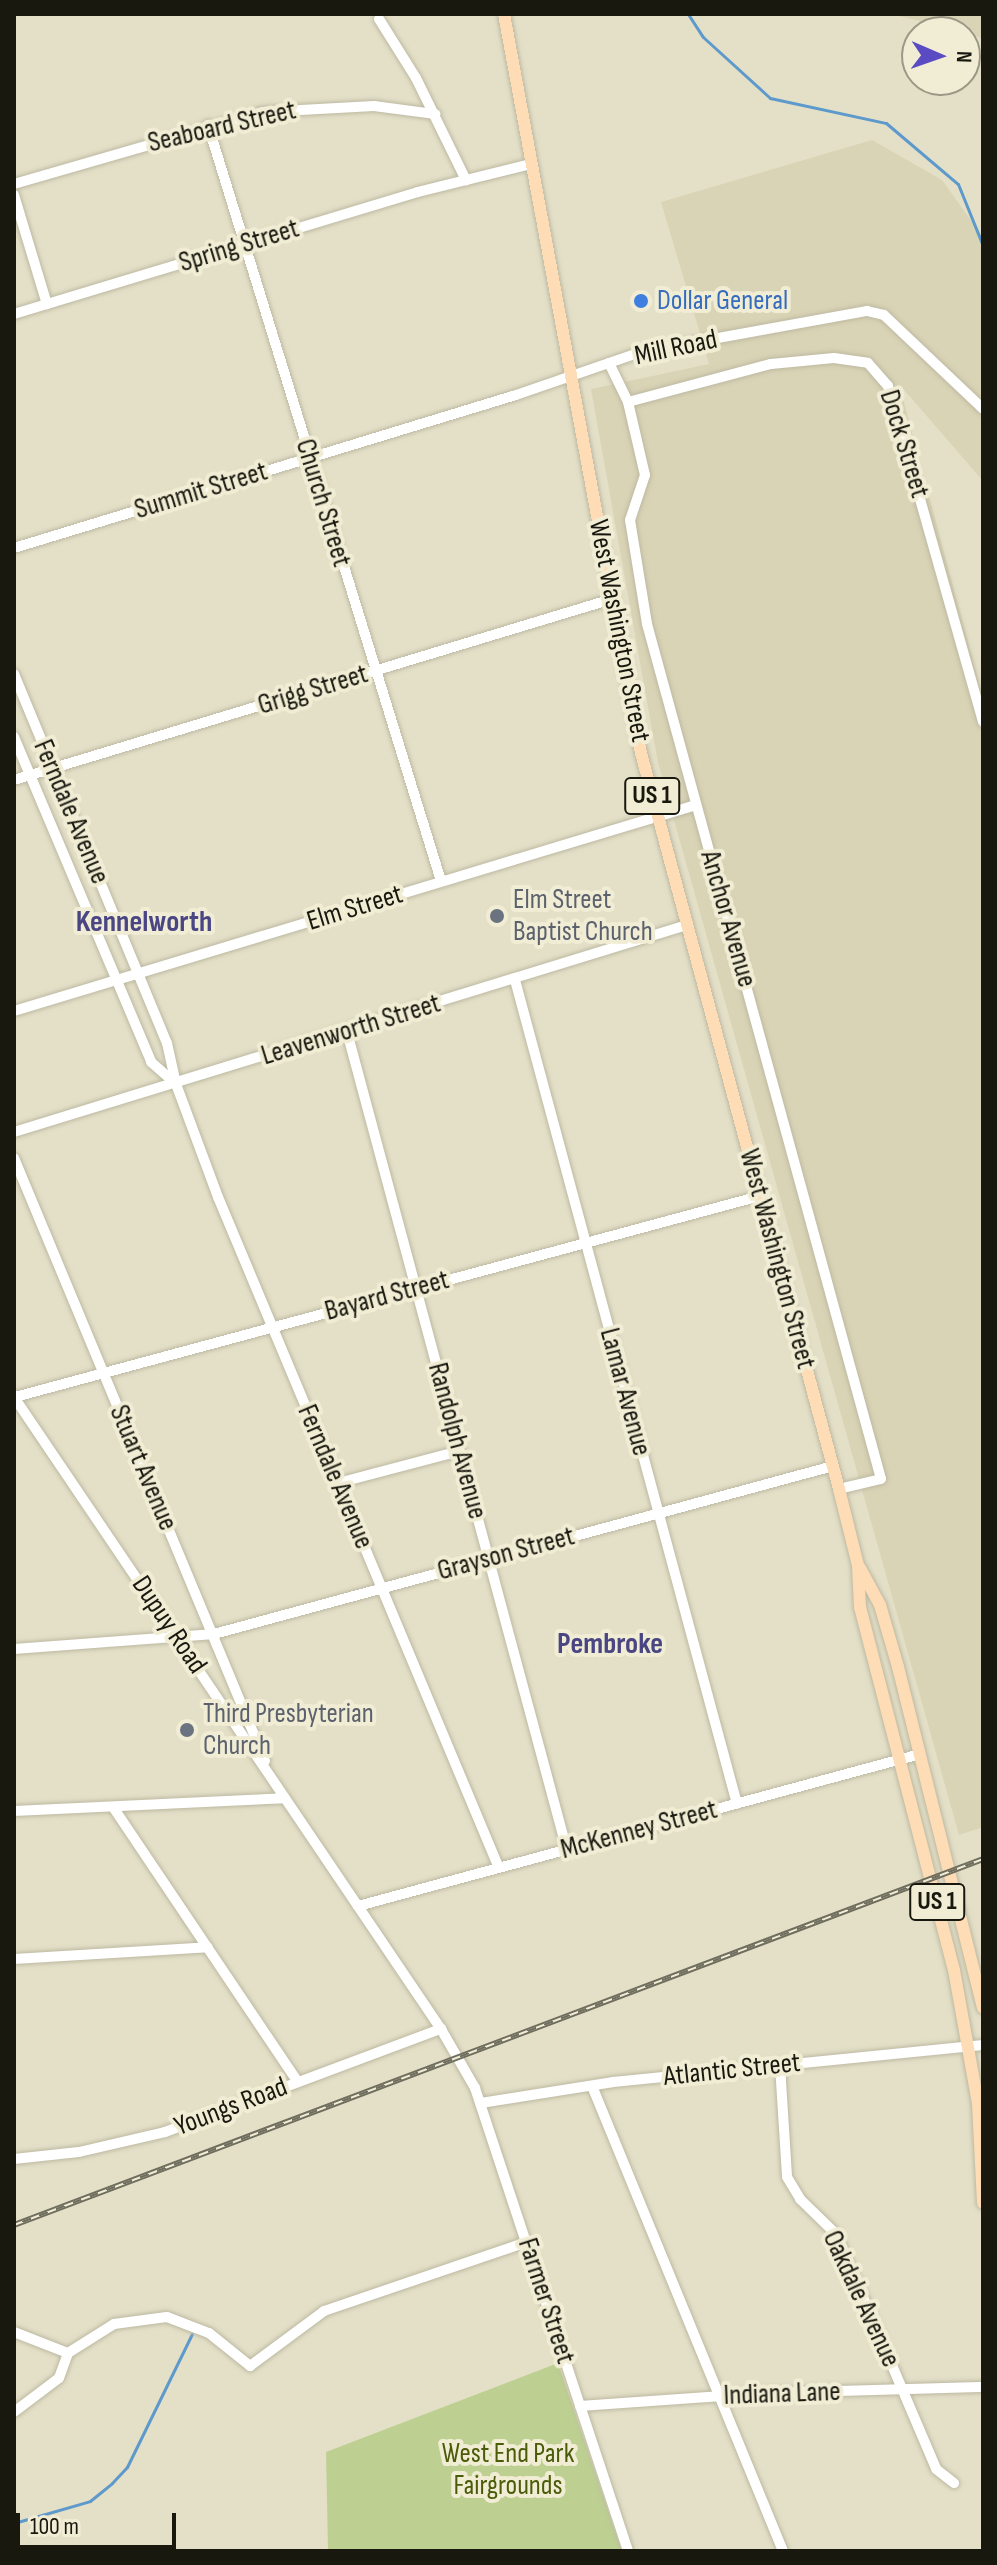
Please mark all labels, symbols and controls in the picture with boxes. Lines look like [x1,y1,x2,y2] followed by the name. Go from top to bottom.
[901,16,981,96] north arrow
[950,50,977,63] text: N
[145,94,299,160] street label: Seaboard Street
[175,212,303,280] street label: Spring Street
[657,284,788,318] place label: Dollar General
[632,292,650,310] marker: Dollar General
[632,323,720,373] street label: Mill Road
[872,386,936,502] street label: Dock Street
[288,435,358,571] street label: Church Street
[131,455,271,527] street label: Summit Street
[581,517,657,745] street label: West Washington Street
[254,657,372,723] street label: Grigg Street
[26,735,116,889] street label: Ferndale Avenue
[624,774,680,818] road number: US 1
[693,847,763,991] street label: Anchor Avenue
[303,878,407,938] street label: Elm Street
[513,883,653,949] place label: Elm Street Baptist Church
[76,904,212,940] district label: Kennelworth
[488,907,506,925] marker: Elm Street Baptist Church
[257,987,445,1073] street label: Leavenworth Street
[732,1145,822,1373] street label: West Washington Street
[321,1263,453,1329] street label: Bayard Street
[592,1324,658,1460] street label: Lamar Avenue
[420,1359,494,1523] street label: Randolph Avenue
[102,1400,184,1536] street label: Stuart Avenue
[290,1400,380,1554] street label: Ferndale Avenue
[434,1520,578,1588] street label: Grayson Street
[124,1570,214,1680] street label: Dupuy Road
[557,1626,663,1662] district label: Pembroke
[203,1697,374,1763] place label: Third Presbyterian Church
[178,1721,196,1739] marker: Third Presbyterian Church
[557,1793,721,1867] street label: McKenney Street
[909,1880,965,1924] road number: US 1
[662,2046,802,2094] street label: Atlantic Street
[170,2070,292,2144] street label: Youngs Road
[815,2226,907,2372] street label: Oakdale Avenue
[510,2234,582,2368] street label: Farmer Street
[723,2375,841,2413] street label: Indiana Lane
[442,2437,574,2503] park label: West End Park Fairgrounds
[20,2497,180,2547] scale bar
[30,2512,79,2541] text: 100 m

